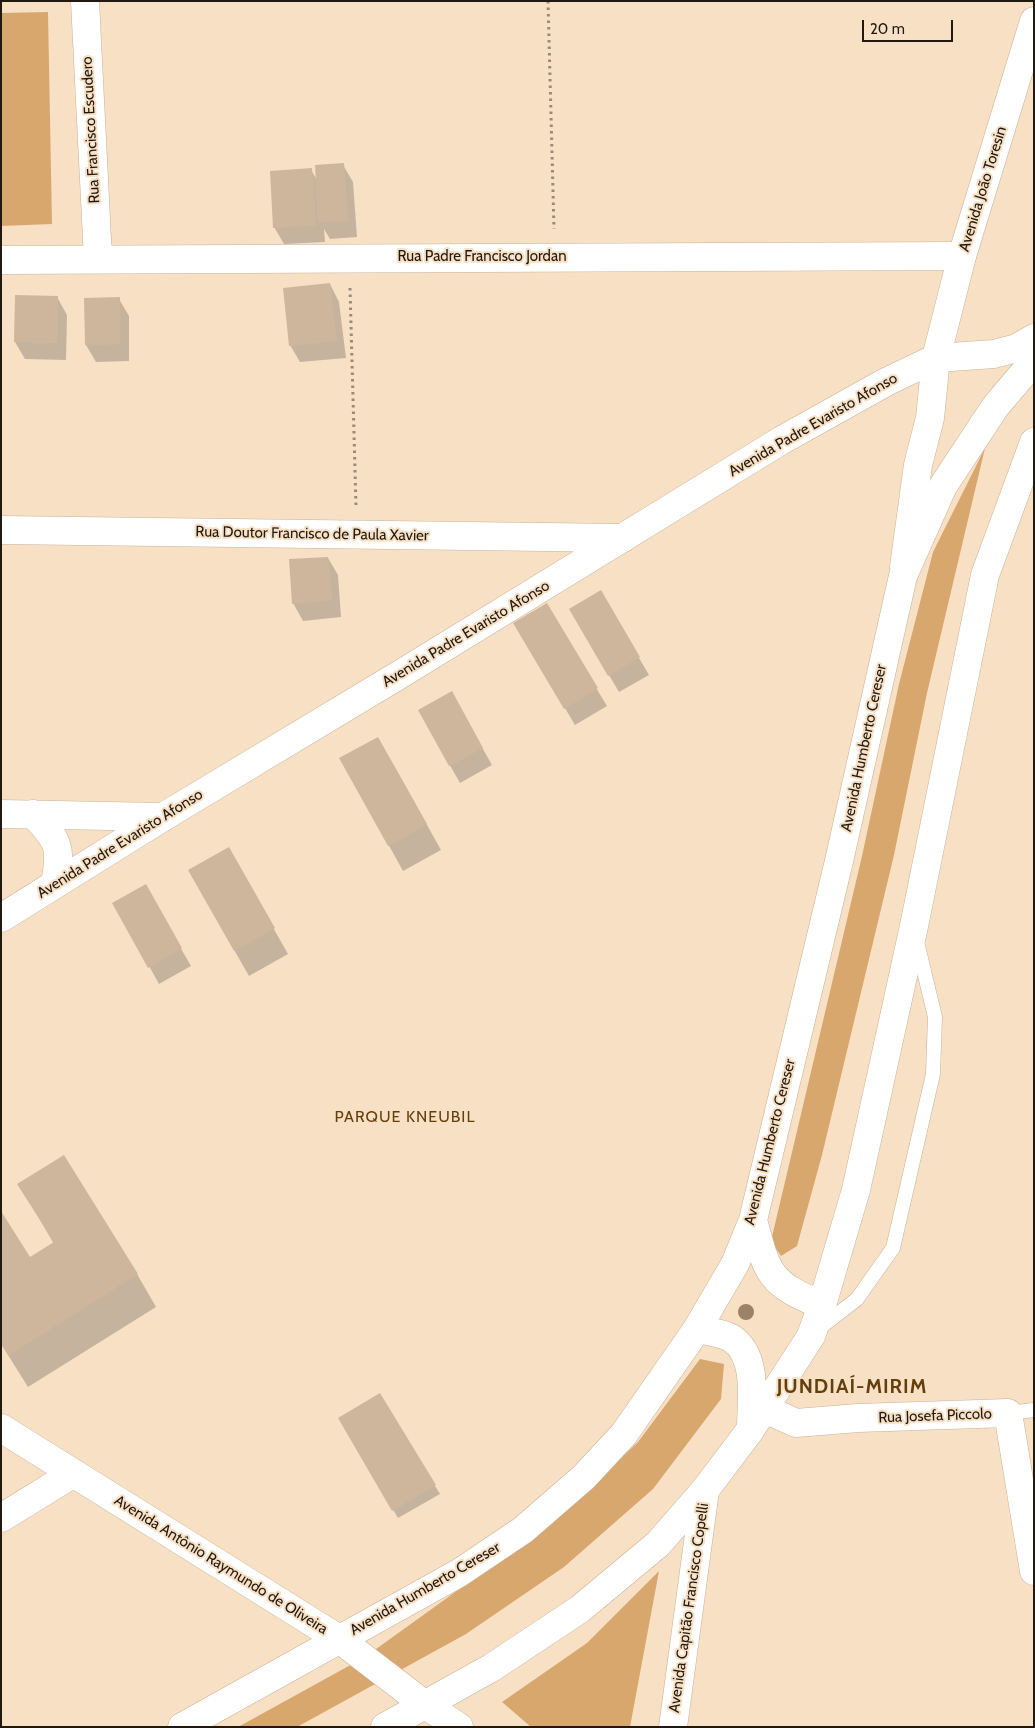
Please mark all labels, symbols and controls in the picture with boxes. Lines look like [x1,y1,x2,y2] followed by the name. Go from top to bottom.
[865,10,956,42] scale bar
[870,20,905,38] text: 20 m
[78,56,104,204] street label: Rua Francisco Escudero
[955,124,1011,254] street label: Avenida João Toresin
[397,248,567,266] street label: Rua Padre Francisco Jordan
[725,369,901,481] street label: Avenida Padre Evaristo Afonso
[195,523,429,545] street label: Rua Doutor Francisco de Paula Xavier
[379,577,553,691] street label: Avenida Padre Evaristo Afonso
[837,663,891,833] street label: Avenida Humberto Cereser
[34,786,206,902] street label: Avenida Padre Evaristo Afonso
[741,1057,799,1227] street label: Avenida Humberto Cereser
[333,1107,477,1127] district label: PARQUE KNEUBIL
[775,1375,929,1399] district label: JUNDIAÍ-MIRIM
[878,1405,992,1427] street label: Rua Josefa Piccolo
[111,1492,331,1638] street label: Avenida Antônio Raymundo de Oliveira
[665,1502,713,1714] street label: Avenida Capitão Francisco Copelli
[347,1539,503,1639] street label: Avenida Humberto Cereser

